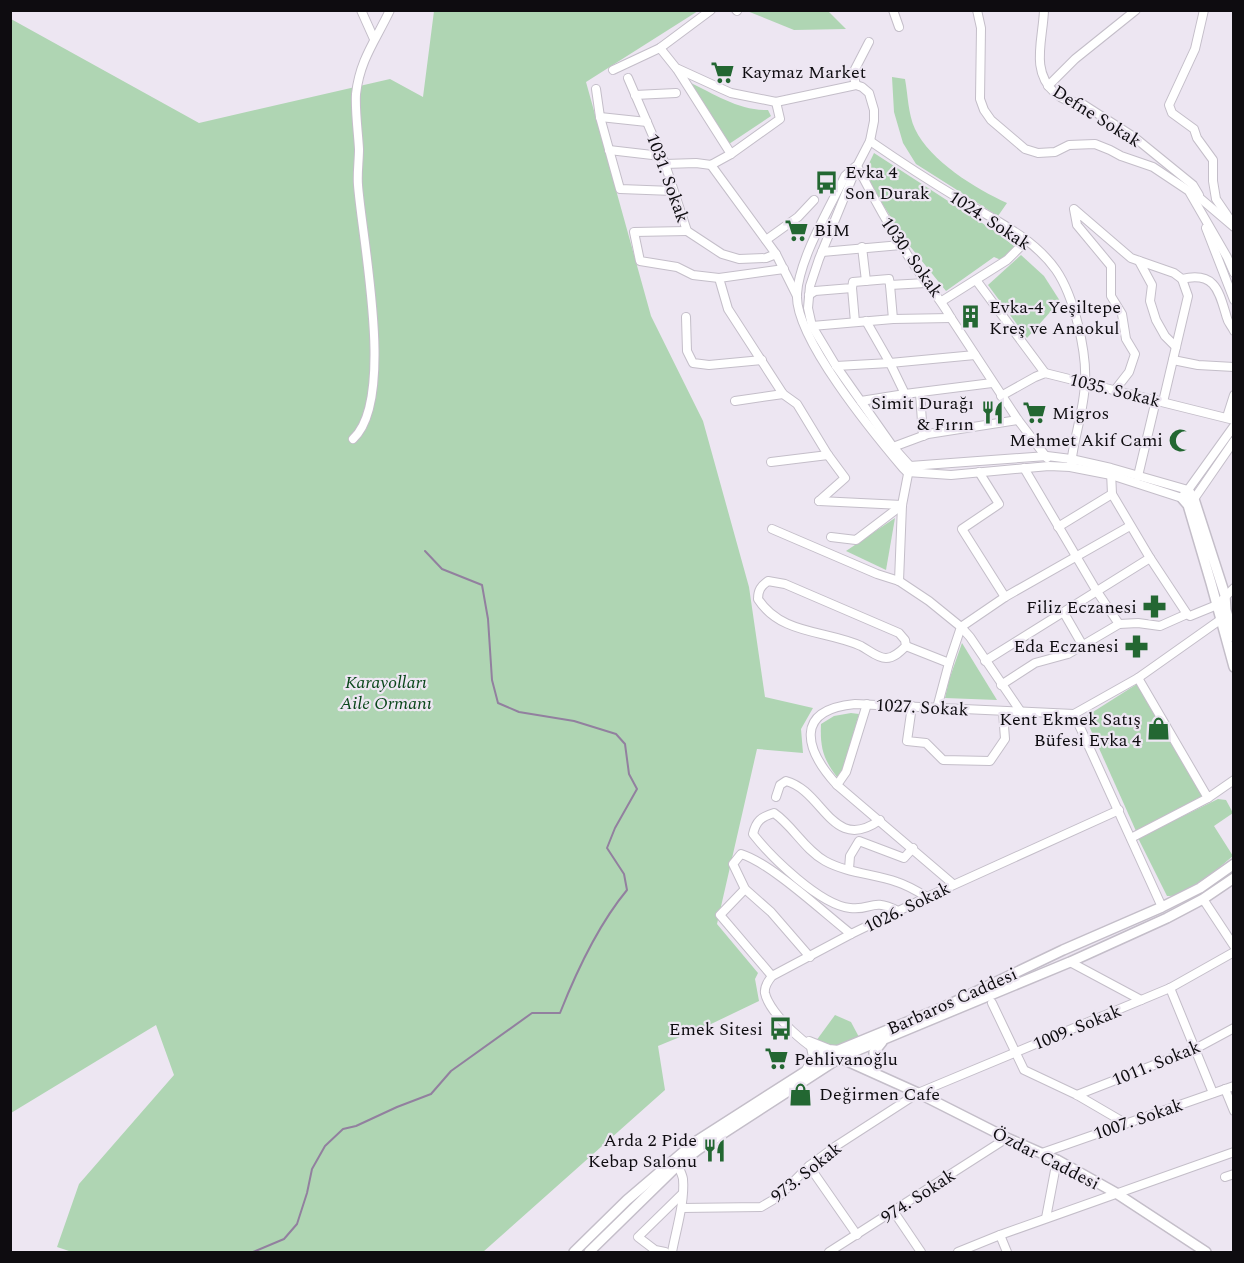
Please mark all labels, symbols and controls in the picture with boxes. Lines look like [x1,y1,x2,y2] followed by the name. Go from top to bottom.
[710,59,736,85] supermarket icon: Kaymaz Market
[741,59,866,86] place label: Kaymaz Market
[1047,78,1147,155] street label: Defne Sokak
[639,130,696,227] street label: 1031. Sokak
[845,159,930,207] place label: Evka 4 Son Durak
[814,169,840,195] bus stop icon: Evka 4 Son Durak
[943,184,1036,257] street label: 1024. Sokak
[874,211,949,303] street label: 1030. Sokak
[783,217,809,243] supermarket icon: BİM
[814,217,850,244] place label: BİM
[989,294,1121,342] place label: Evka-4 Yeşiltepe Kreş ve Anaokul
[958,304,984,330] building icon: Evka-4 Yeşiltepe Kreş ve Anaokul
[1066,366,1163,415] street label: 1035. Sokak
[871,390,974,438] place label: Simit Durağı & Fırın
[979,400,1005,426] restaurant icon: Simit Durağı & Fırın
[1021,400,1047,426] supermarket icon: Migros
[1052,400,1109,427] place label: Migros
[1009,427,1163,454] place label: Mehmet Akif Cami
[1168,427,1194,453] mosque icon: Mehmet Akif Cami
[1026,594,1137,621] place label: Filiz Eczanesi
[1142,594,1168,620] pharmacy icon: Filiz Eczanesi
[1013,633,1119,660] place label: Eda Eczanesi
[1124,633,1150,659] pharmacy icon: Eda Eczanesi
[339,669,432,717] park label: Karayolları Aile Ormanı
[875,692,969,723] street label: 1027. Sokak
[999,706,1141,754] place label: Kent Ekmek Satış Büfesi Evka 4
[1146,716,1172,742] shop icon: Kent Ekmek Satış Büfesi Evka 4
[859,875,955,940] street label: 1026. Sokak
[883,961,1022,1042] street label: Barbaros Caddesi
[1029,997,1125,1057] street label: 1009. Sokak
[669,1016,763,1043] place label: Emek Sitesi
[768,1016,794,1042] bus stop icon: Emek Sitesi
[1108,1033,1204,1093] street label: 1011. Sokak
[763,1046,789,1072] supermarket icon: Pehlivanoğlu
[794,1046,898,1073] place label: Pehlivanoğlu
[788,1081,814,1107] shop icon: Değirmen Cafe
[819,1081,940,1108] place label: Değirmen Cafe
[1090,1092,1187,1147] street label: 1007. Sokak
[987,1120,1104,1197] street label: Özdar Caddesi
[588,1127,697,1175] place label: Arda 2 Pide Kebap Salonu
[765,1135,848,1209] street label: 973. Sokak
[702,1137,728,1163] restaurant icon: Arda 2 Pide Kebap Salonu
[876,1162,961,1231] street label: 974. Sokak

